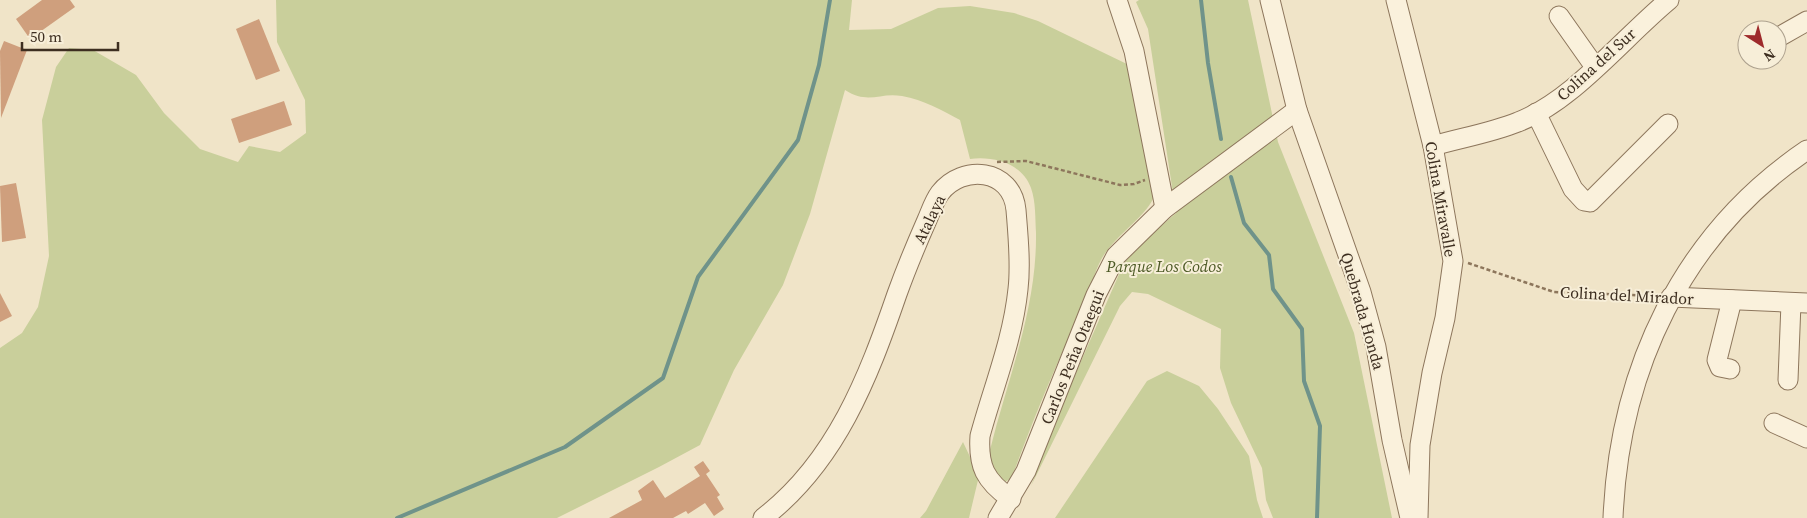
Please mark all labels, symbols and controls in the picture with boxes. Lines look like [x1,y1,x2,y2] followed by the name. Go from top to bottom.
[22,20,119,52] scale bar
[1737,20,1787,70] north arrow
[1552,22,1641,105] street label: Colina del Sur
[30,26,62,47] text: 50 m
[1760,44,1780,67] text: N
[1420,139,1462,259] street label: Colina Miravalle
[908,190,951,247] street label: Atalaya
[1336,250,1390,373] street label: Quebrada Honda
[1105,255,1222,277] park label: Parque Los Codos
[1560,281,1695,310] street label: Colina del Mirador
[1035,286,1109,427] street label: Carlos Peña Otaegui

